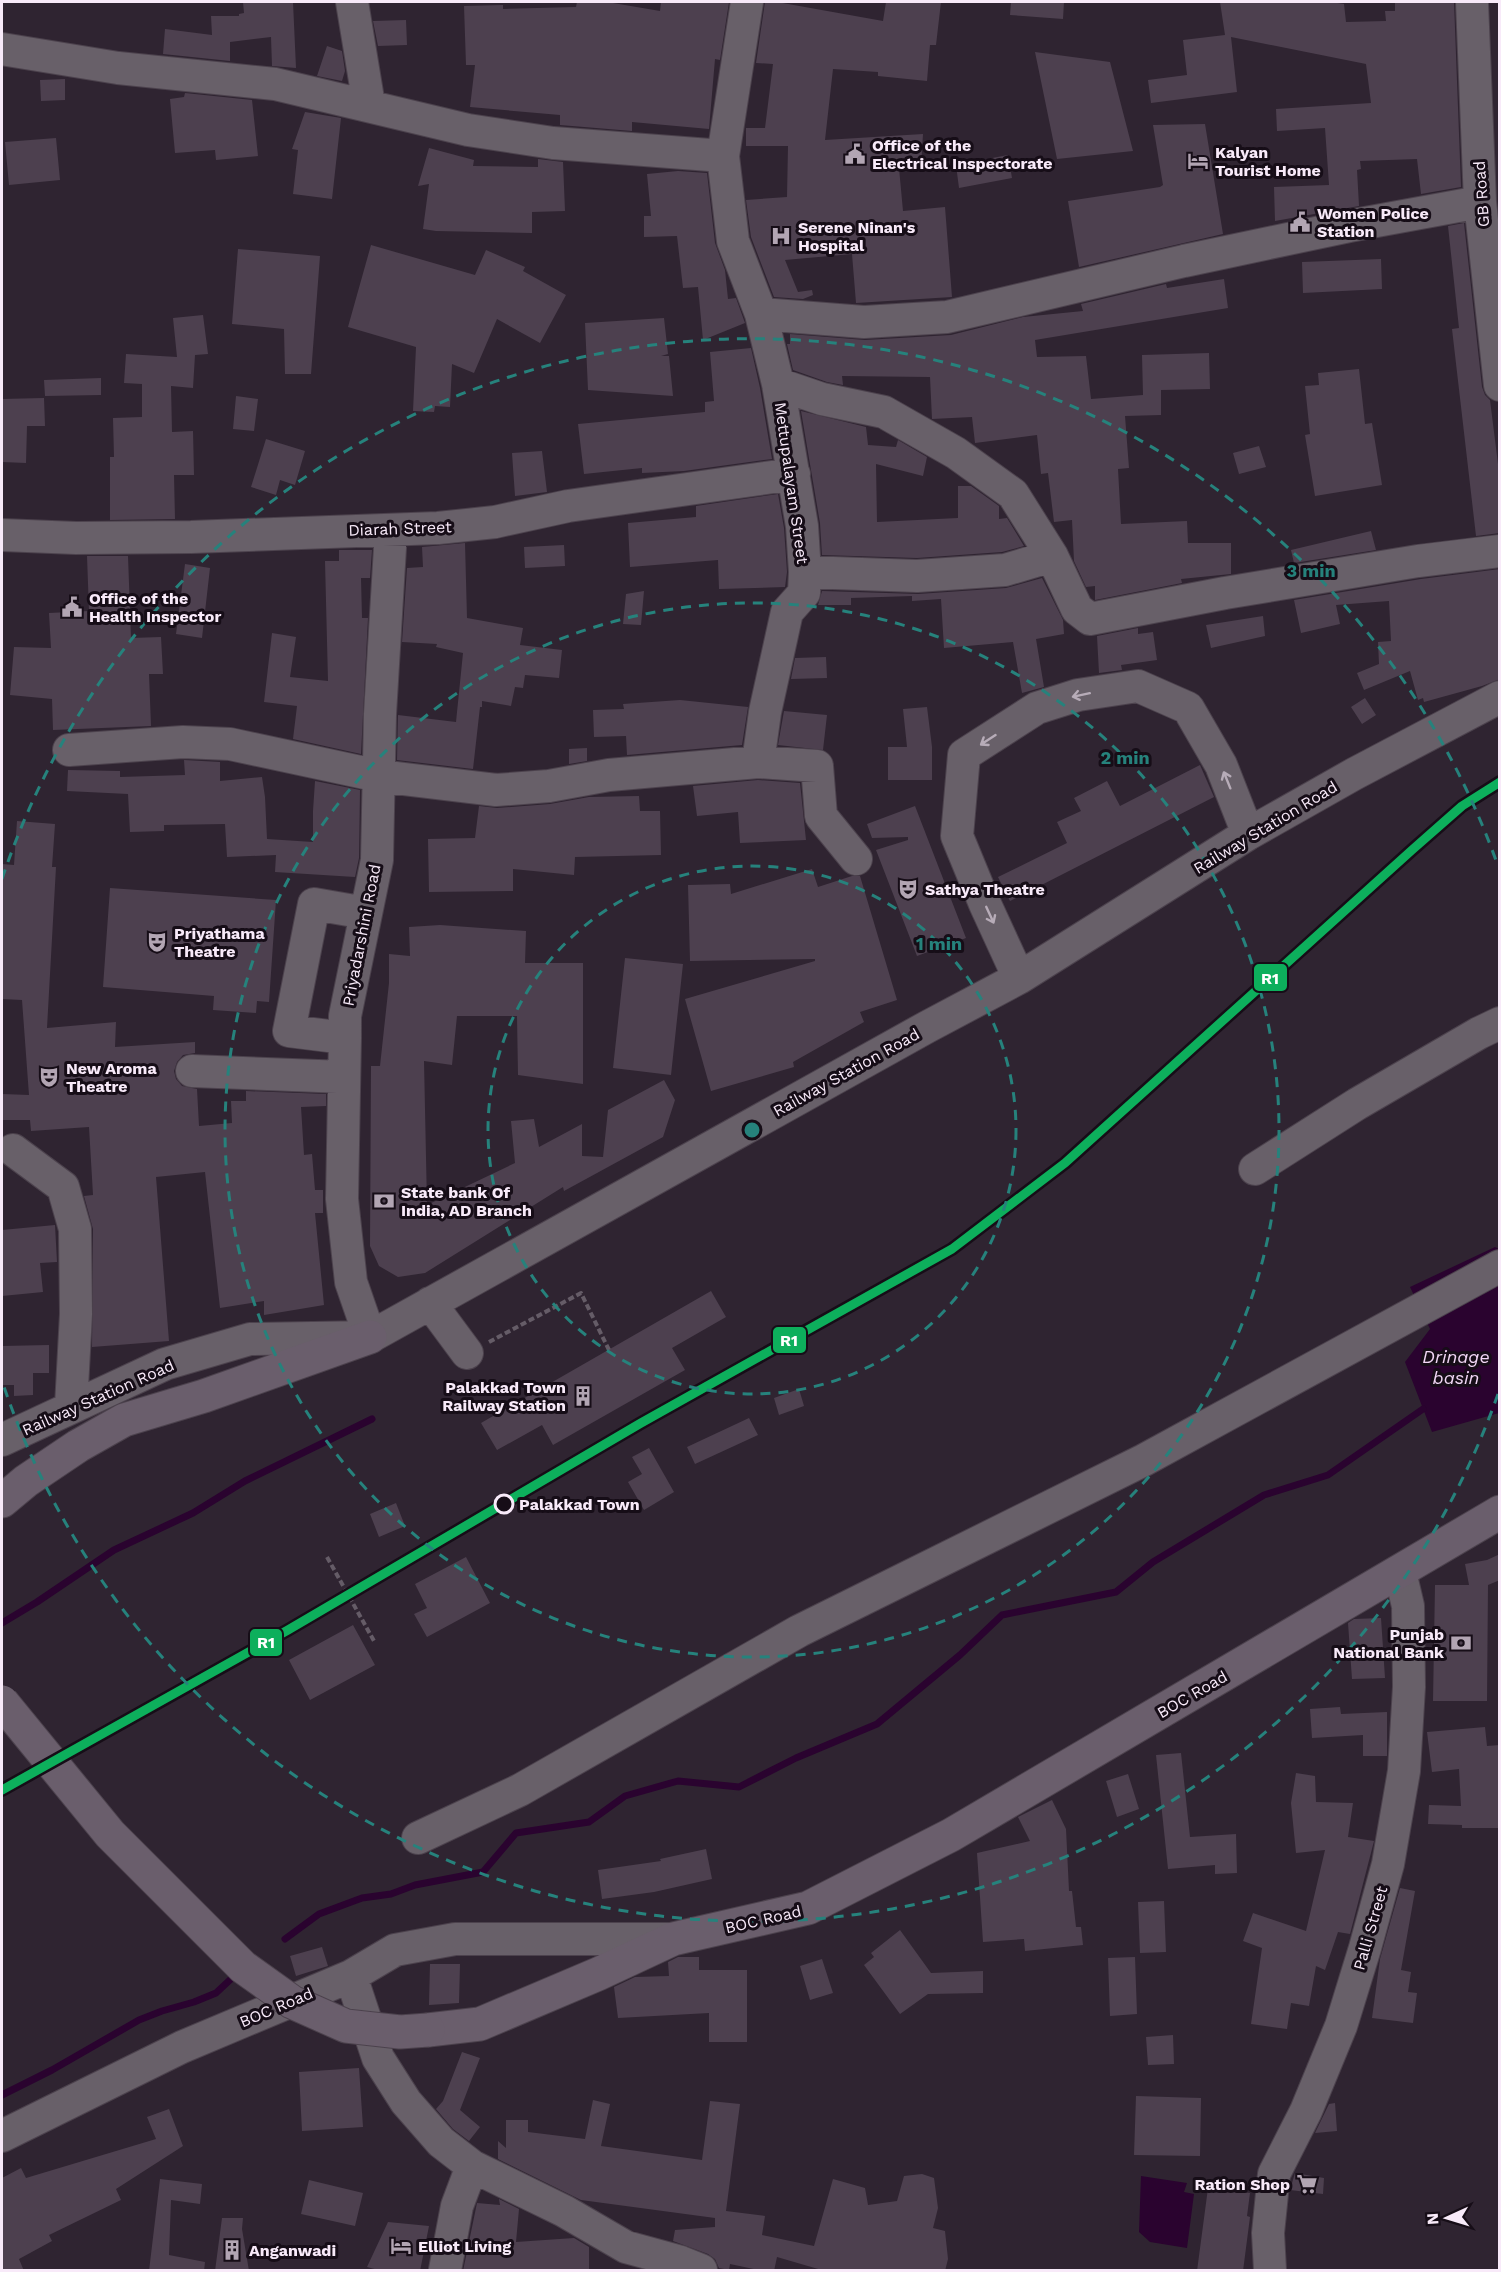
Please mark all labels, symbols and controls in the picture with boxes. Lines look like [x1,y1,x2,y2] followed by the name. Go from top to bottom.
[872,136,1053,173] place label: Office of the Electrical Inspectorate
[843,142,867,166] public building icon: Office of the Electrical Inspectorate
[1215,143,1321,180] place label: Kalyan Tourist Home
[1186,149,1210,173] hotel icon: Kalyan Tourist Home
[1470,160,1493,228] street label: GB Road
[1317,204,1429,241] place label: Women Police Station
[1288,210,1312,234] public building icon: Women Police Station
[798,218,916,255] place label: Serene Ninan's Hospital
[769,224,793,248] hospital icon: Serene Ninan's Hospital
[771,401,812,566] street label: Mettupalayam Street
[348,517,452,540] street label: Diarah Street
[1286,560,1336,581] text: 3 min
[89,589,221,626] place label: Office of the Health Inspector
[60,595,84,619] public building icon: Office of the Health Inspector
[1071,690,1090,702] one-way arrow
[980,734,997,746] one-way arrow
[1100,747,1150,768] text: 2 min
[1221,771,1232,790] one-way arrow
[1190,777,1341,878] street label: Railway Station Road
[338,863,385,1008] street label: Priyadarshini Road
[896,877,920,901] theatre icon: Sathya Theatre
[925,880,1045,899] place label: Sathya Theatre
[986,906,997,924] one-way arrow
[174,924,265,961] place label: Priyathama Theatre
[145,930,169,954] theatre icon: Priyathama Theatre
[916,933,962,954] text: 1 min
[1253,963,1288,992] line badge: R1
[1261,969,1279,988] text: R1
[770,1024,923,1121] street label: Railway Station Road
[66,1059,157,1096] place label: New Aroma Theatre
[37,1065,61,1089] theatre icon: New Aroma Theatre
[742,1120,762,1140] centre of rings
[401,1183,532,1220] place label: State bank Of India, AD Branch
[372,1189,396,1213] bank icon: State bank Of India, AD Branch
[772,1326,807,1354] line badge: R1
[780,1331,798,1350] text: R1
[1422,1346,1490,1388] water label: Drinage basin
[19,1355,177,1440] street label: Railway Station Road
[442,1378,566,1415] place label: Palakkad Town Railway Station
[571,1384,595,1408] building icon: Palakkad Town Railway Station
[494,1494,514,1514] marker: Palakkad Town
[519,1495,640,1514] place label: Palakkad Town
[1333,1625,1444,1662] place label: Punjab National Bank
[249,1628,283,1657] line badge: R1
[1449,1631,1473,1655] bank icon: Punjab National Bank
[257,1633,275,1652] text: R1
[1154,1667,1231,1722] street label: BOC Road
[1349,1884,1392,1972] street label: Palli Street
[723,1901,803,1938] street label: BOC Road
[237,1983,316,2031] street label: BOC Road
[1295,2172,1319,2196] supermarket icon: Ration Shop
[1194,2175,1290,2194] place label: Ration Shop
[1417,2188,1477,2248] north arrow
[1423,2212,1442,2226] text: N
[389,2234,413,2258] hotel icon: Elliot Living
[418,2237,511,2256] place label: Elliot Living
[220,2238,244,2262] building icon: Anganwadi
[249,2241,336,2260] place label: Anganwadi

